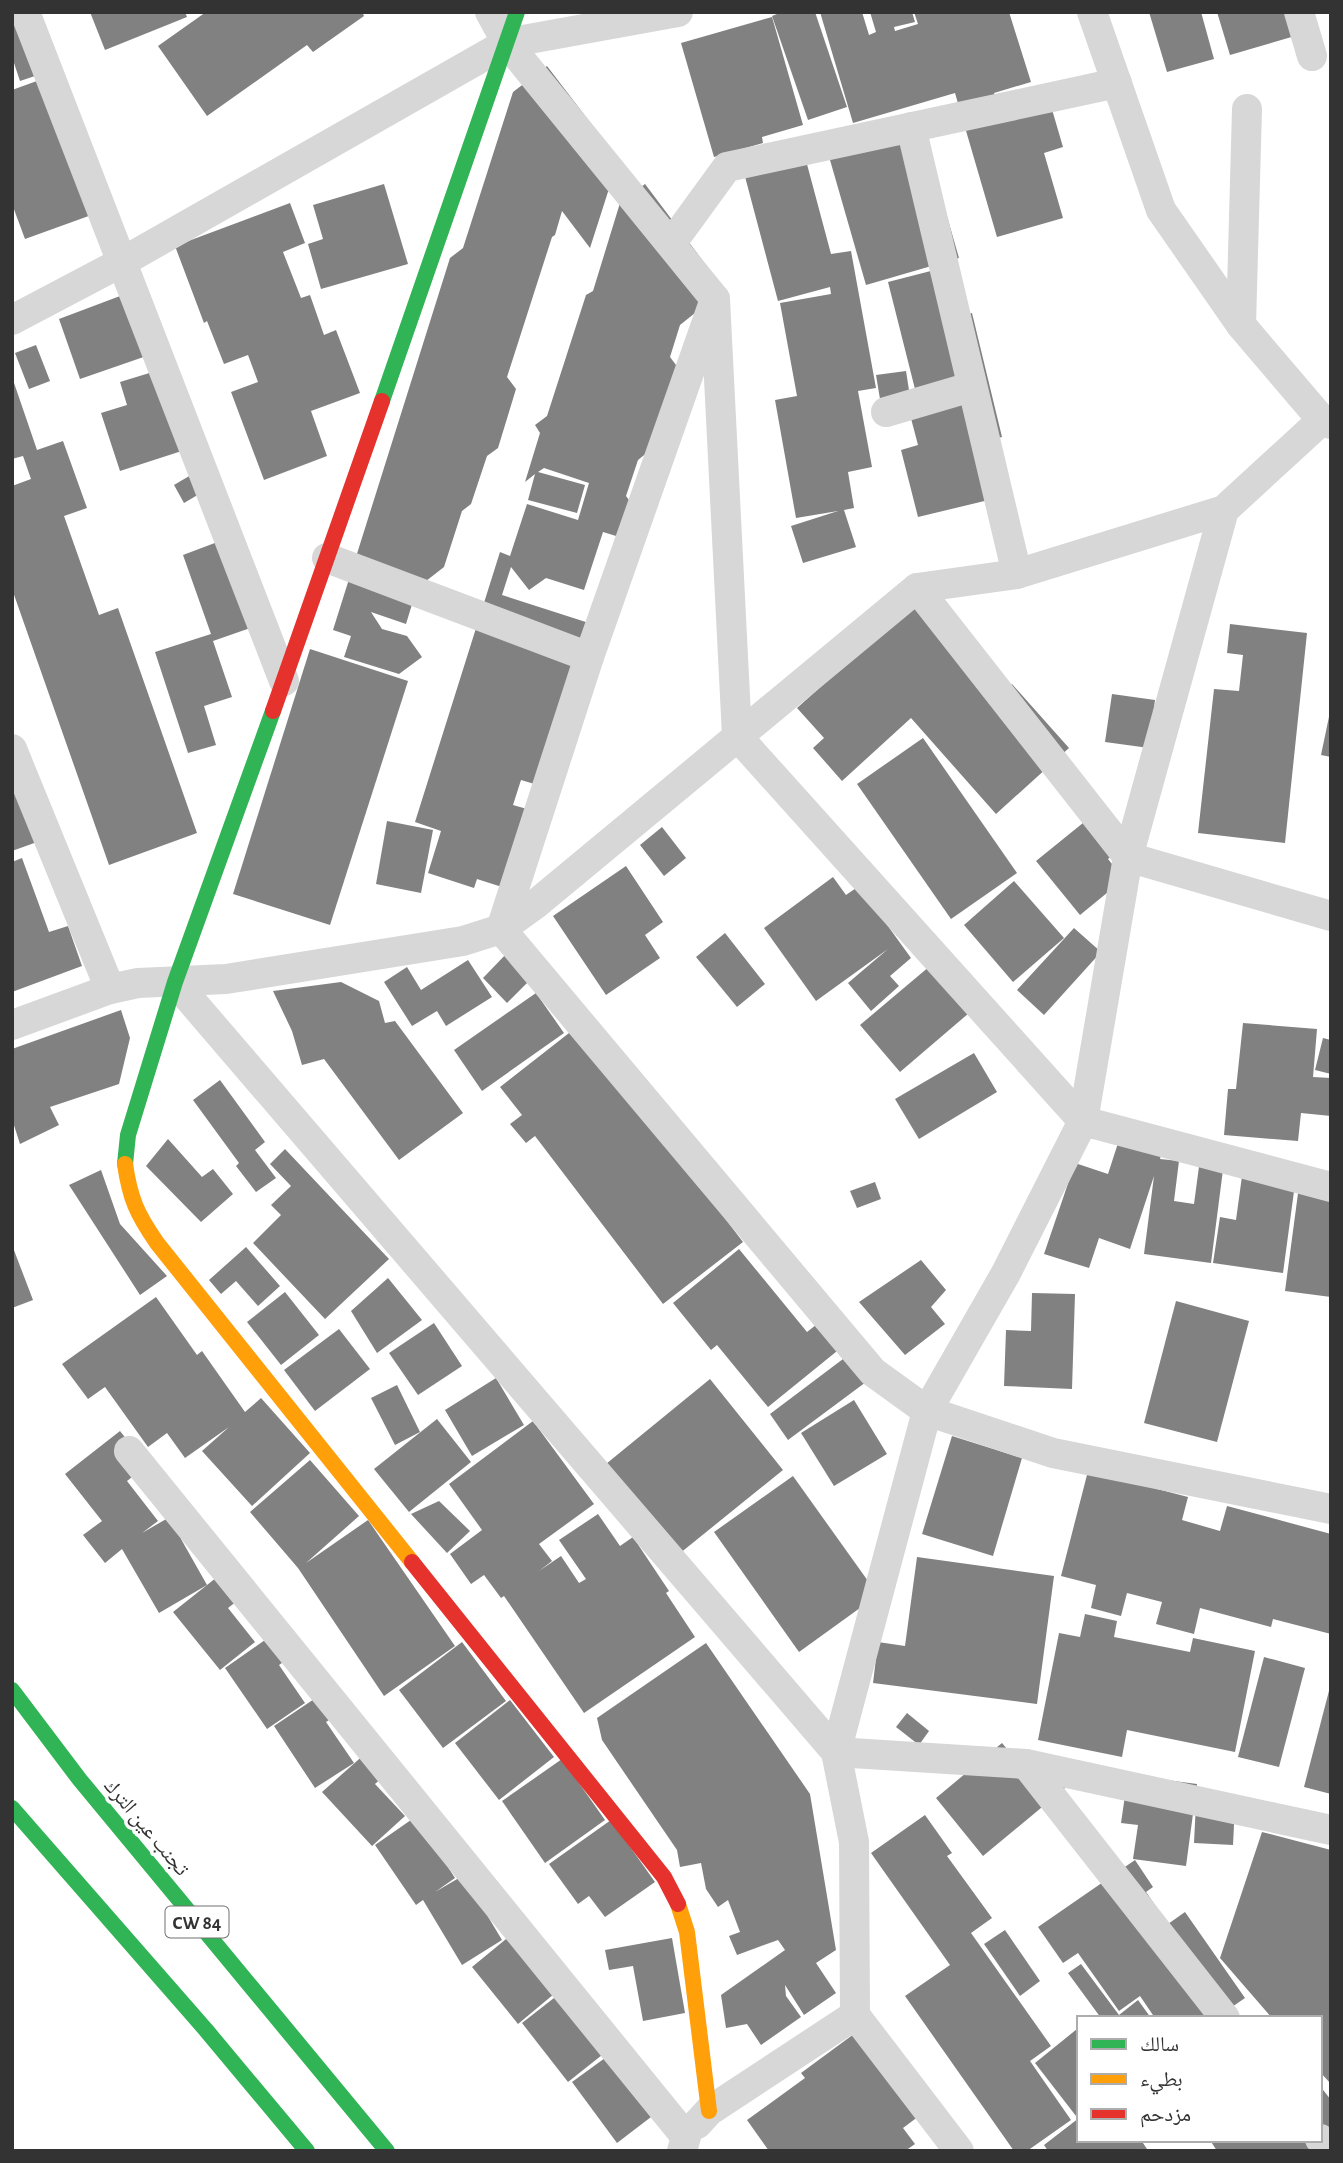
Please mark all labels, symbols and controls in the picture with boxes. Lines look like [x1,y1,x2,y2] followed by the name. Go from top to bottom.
[99,1775,193,1881] street label: تجنب عين الترك
[166,1906,228,1938] road number: CW 84
[1077,2016,1322,2142] legend
[1140,2034,1179,2055] text: سالك
[1140,2069,1183,2095] text: بطيء
[1140,2104,1191,2128] text: مزدحم

